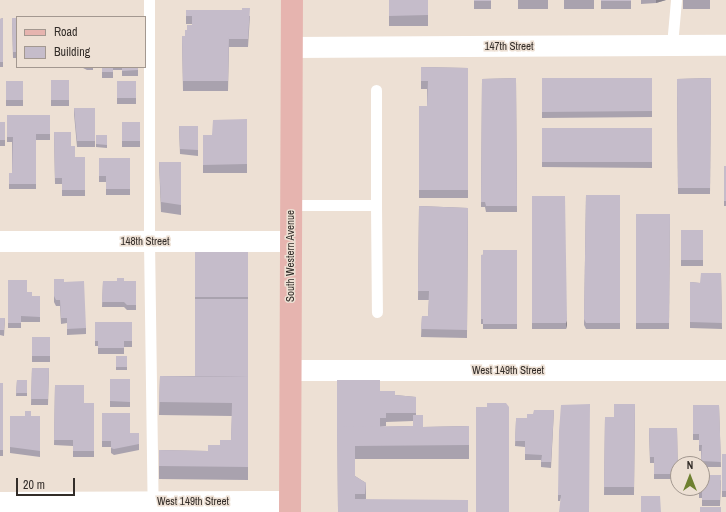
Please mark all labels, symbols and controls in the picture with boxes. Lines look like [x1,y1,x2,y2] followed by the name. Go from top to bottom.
[16,16,146,68] legend
[54,24,78,40] text: Road
[484,39,534,53] street label: 147th Street
[54,44,90,60] text: Building
[283,210,297,302] street label: South Western Avenue
[120,234,170,248] street label: 148th Street
[472,363,544,377] street label: West 149th Street
[670,456,710,496] north arrow
[687,458,693,472] text: N
[18,470,77,496] scale bar
[23,477,45,493] text: 20 m
[157,494,229,508] street label: West 149th Street

